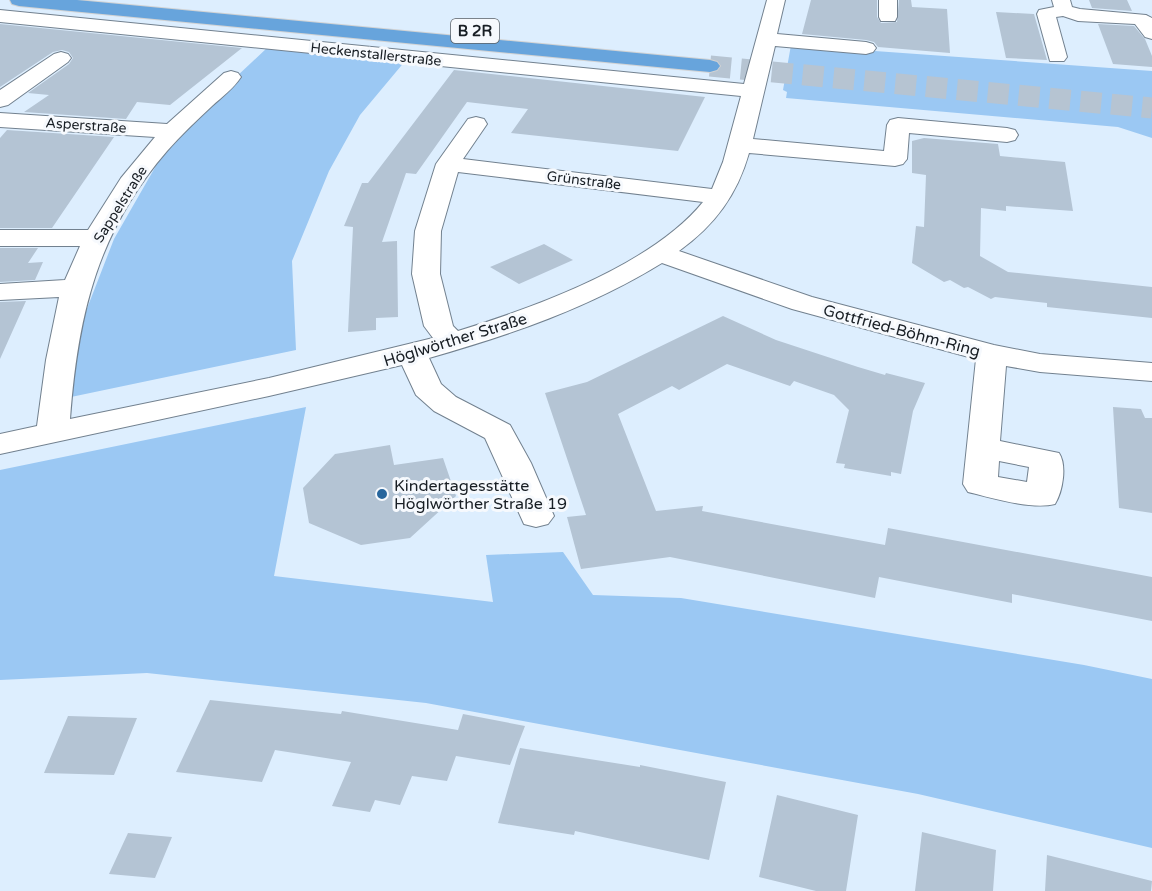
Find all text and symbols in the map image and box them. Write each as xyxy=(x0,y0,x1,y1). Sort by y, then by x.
road number: B 2R xyxy=(451,19,499,43)
street label: Heckenstallerstraße xyxy=(310,39,442,70)
street label: Asperstraße xyxy=(45,114,127,137)
street label: Sappelstraße xyxy=(90,163,151,246)
street label: Grünstraße xyxy=(546,168,622,193)
street label: Gottfried-Böhm-Ring xyxy=(821,300,983,362)
street label: Höglwörther Straße xyxy=(381,309,529,371)
place label: Kindertagesstätte Höglwörther Straße 19 xyxy=(394,476,567,514)
marker: Kindertagesstätte Höglwörther Straße 19 xyxy=(375,487,389,501)

